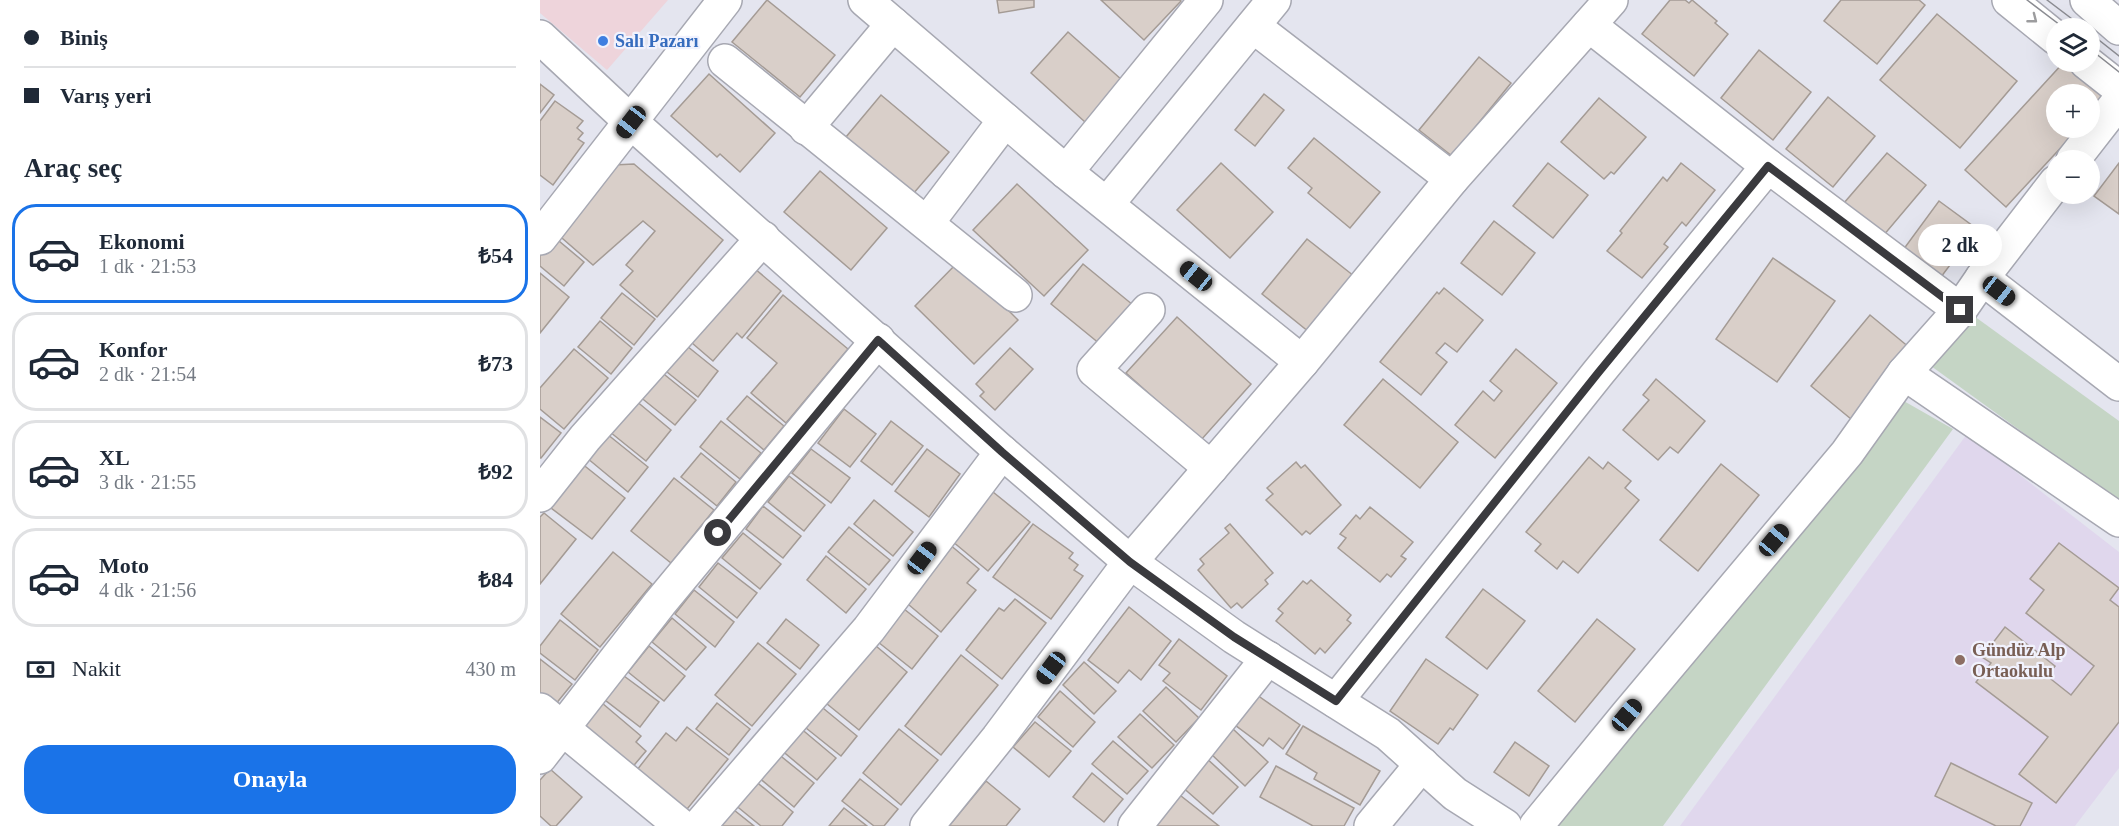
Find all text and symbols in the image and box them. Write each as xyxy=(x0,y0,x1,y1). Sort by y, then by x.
one-way arrow xyxy=(2026,11,2037,22)
map controls xyxy=(2046,18,2100,204)
button: layers xyxy=(2046,18,2100,72)
text: Biniş xyxy=(60,25,108,50)
place label: Salı Pazarı xyxy=(615,31,699,51)
marker: Salı Pazarı xyxy=(596,34,610,48)
text: Varış yeri xyxy=(60,83,151,108)
button: + xyxy=(2046,84,2100,138)
car xyxy=(613,102,649,142)
button: − xyxy=(2046,150,2100,204)
text: Araç seç xyxy=(24,153,122,183)
callout: 2 dk xyxy=(1918,223,2002,265)
icon: car xyxy=(27,227,81,281)
text: Ekonomi xyxy=(99,229,185,254)
text: 2 dk xyxy=(1941,234,1979,256)
text: ₺54 xyxy=(478,243,513,268)
text: 1 dk · 21:53 xyxy=(99,255,196,277)
car xyxy=(1176,258,1216,294)
car xyxy=(1979,273,2019,309)
route end xyxy=(1946,296,1973,323)
icon: car xyxy=(27,335,81,389)
text: Konfor xyxy=(99,337,167,362)
text: ₺73 xyxy=(478,351,513,376)
text: 2 dk · 21:54 xyxy=(99,363,196,385)
icon: car xyxy=(27,443,81,497)
text: XL xyxy=(99,445,130,470)
text: ₺92 xyxy=(478,459,513,484)
text: 3 dk · 21:55 xyxy=(99,471,196,493)
route start xyxy=(704,519,731,546)
car xyxy=(1756,520,1792,560)
car xyxy=(904,538,940,578)
icon: car xyxy=(27,551,81,605)
text: Moto xyxy=(99,553,149,578)
text: ₺84 xyxy=(478,567,513,592)
text: 4 dk · 21:56 xyxy=(99,579,196,601)
place label: Gündüz Alp Ortaokulu xyxy=(1972,640,2066,681)
car xyxy=(1033,648,1069,688)
icon: cash xyxy=(24,653,57,686)
marker: Gündüz Alp Ortaokulu xyxy=(1953,653,1967,667)
text: Nakit xyxy=(72,656,121,681)
text: 430 m xyxy=(465,658,516,680)
car xyxy=(1609,695,1645,735)
button: Onayla xyxy=(24,745,516,814)

